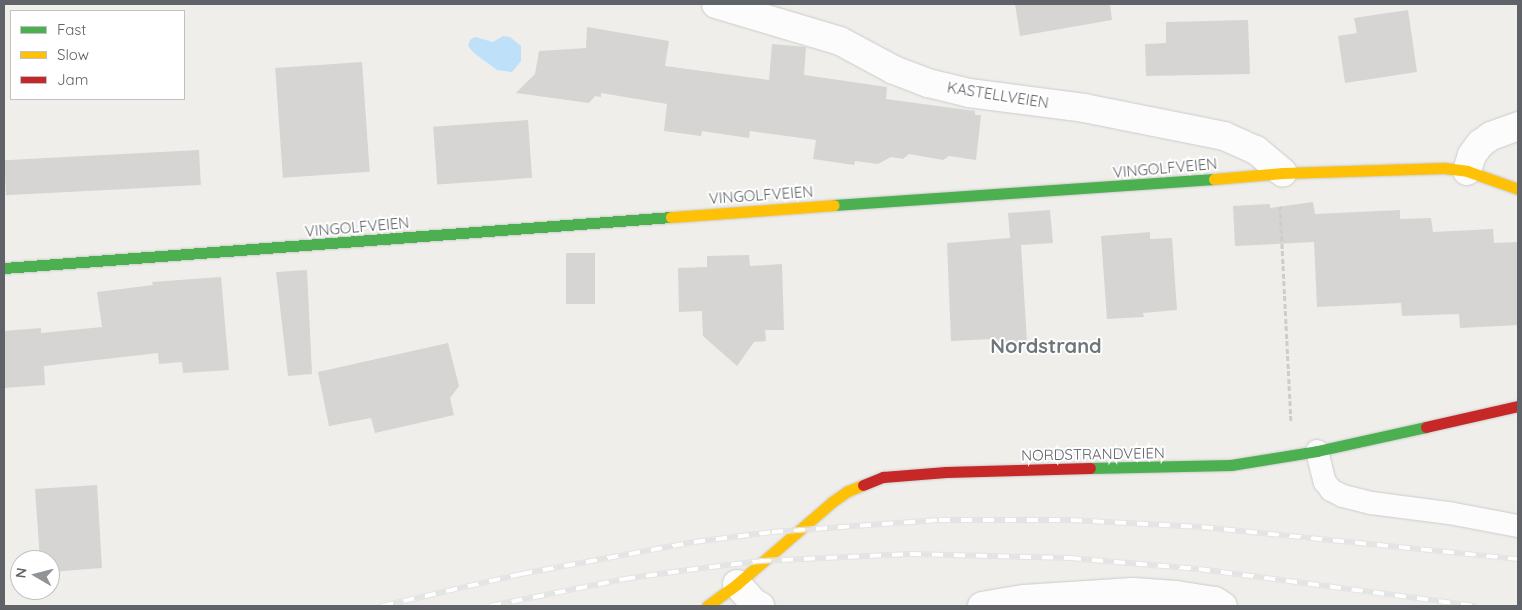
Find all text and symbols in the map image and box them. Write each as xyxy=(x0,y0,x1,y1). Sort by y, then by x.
legend xyxy=(10,10,185,100)
text: Fast xyxy=(57,20,86,39)
text: Slow xyxy=(57,45,89,64)
text: Jam xyxy=(57,70,88,89)
street label: KASTELLVEIEN xyxy=(946,78,1050,112)
street label: VINGOLFVEIEN xyxy=(1112,154,1218,182)
street label: VINGOLFVEIEN xyxy=(708,182,814,208)
street label: VINGOLFVEIEN xyxy=(304,213,410,241)
district label: Nordstrand xyxy=(990,333,1102,357)
street label: NORDSTRANDVEIEN xyxy=(1021,444,1165,464)
north arrow xyxy=(10,550,60,600)
text: N xyxy=(12,567,31,579)

